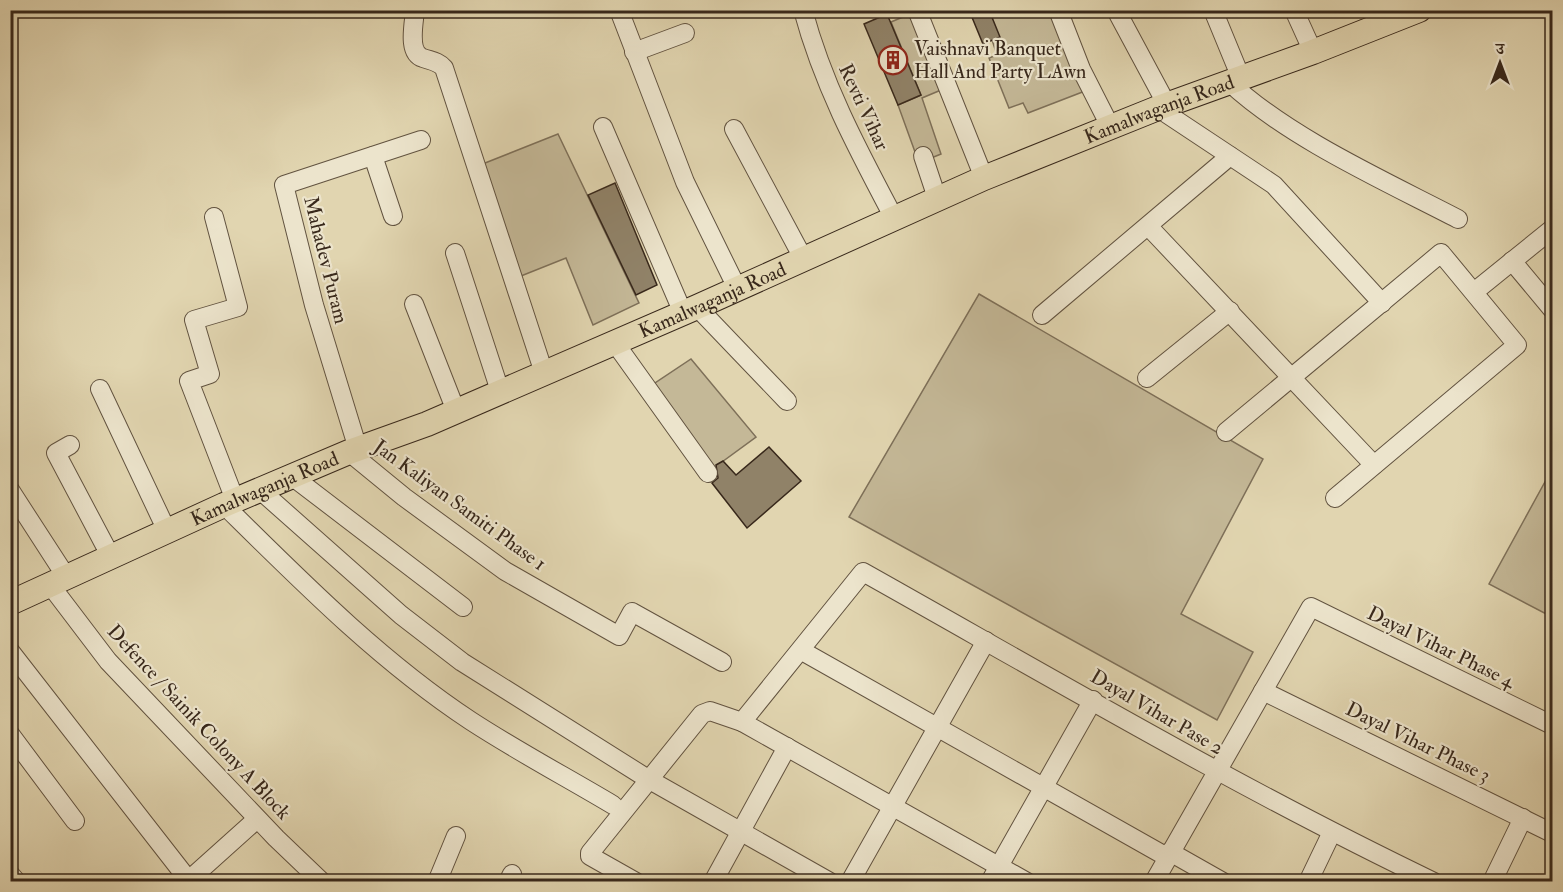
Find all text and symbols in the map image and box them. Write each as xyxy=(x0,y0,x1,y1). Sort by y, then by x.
north arrow xyxy=(1470,33,1530,93)
place label: Vaishnavi Banquet Hall And Party LAwn xyxy=(914,36,1086,84)
text: उ xyxy=(1495,39,1506,59)
building icon: Vaishnavi Banquet Hall And Party LAwn xyxy=(877,44,909,76)
street label: Revti Vihar xyxy=(833,60,895,155)
street label: Kamalwaganja Road xyxy=(1080,69,1238,149)
street label: Mahadev Puram xyxy=(298,194,354,327)
street label: Kamalwaganja Road xyxy=(635,256,790,343)
street label: Jan Kaliyan Samiti Phase 1 xyxy=(368,433,551,576)
street label: Kamalwaganja Road xyxy=(186,445,342,531)
street label: Dayal Vihar Phase 4 xyxy=(1363,600,1520,694)
street label: Defence / Sainik Colony A Block xyxy=(102,619,296,825)
street label: Dayal Vihar Pase 2 xyxy=(1086,664,1228,760)
street label: Dayal Vihar Phase 3 xyxy=(1342,696,1494,788)

